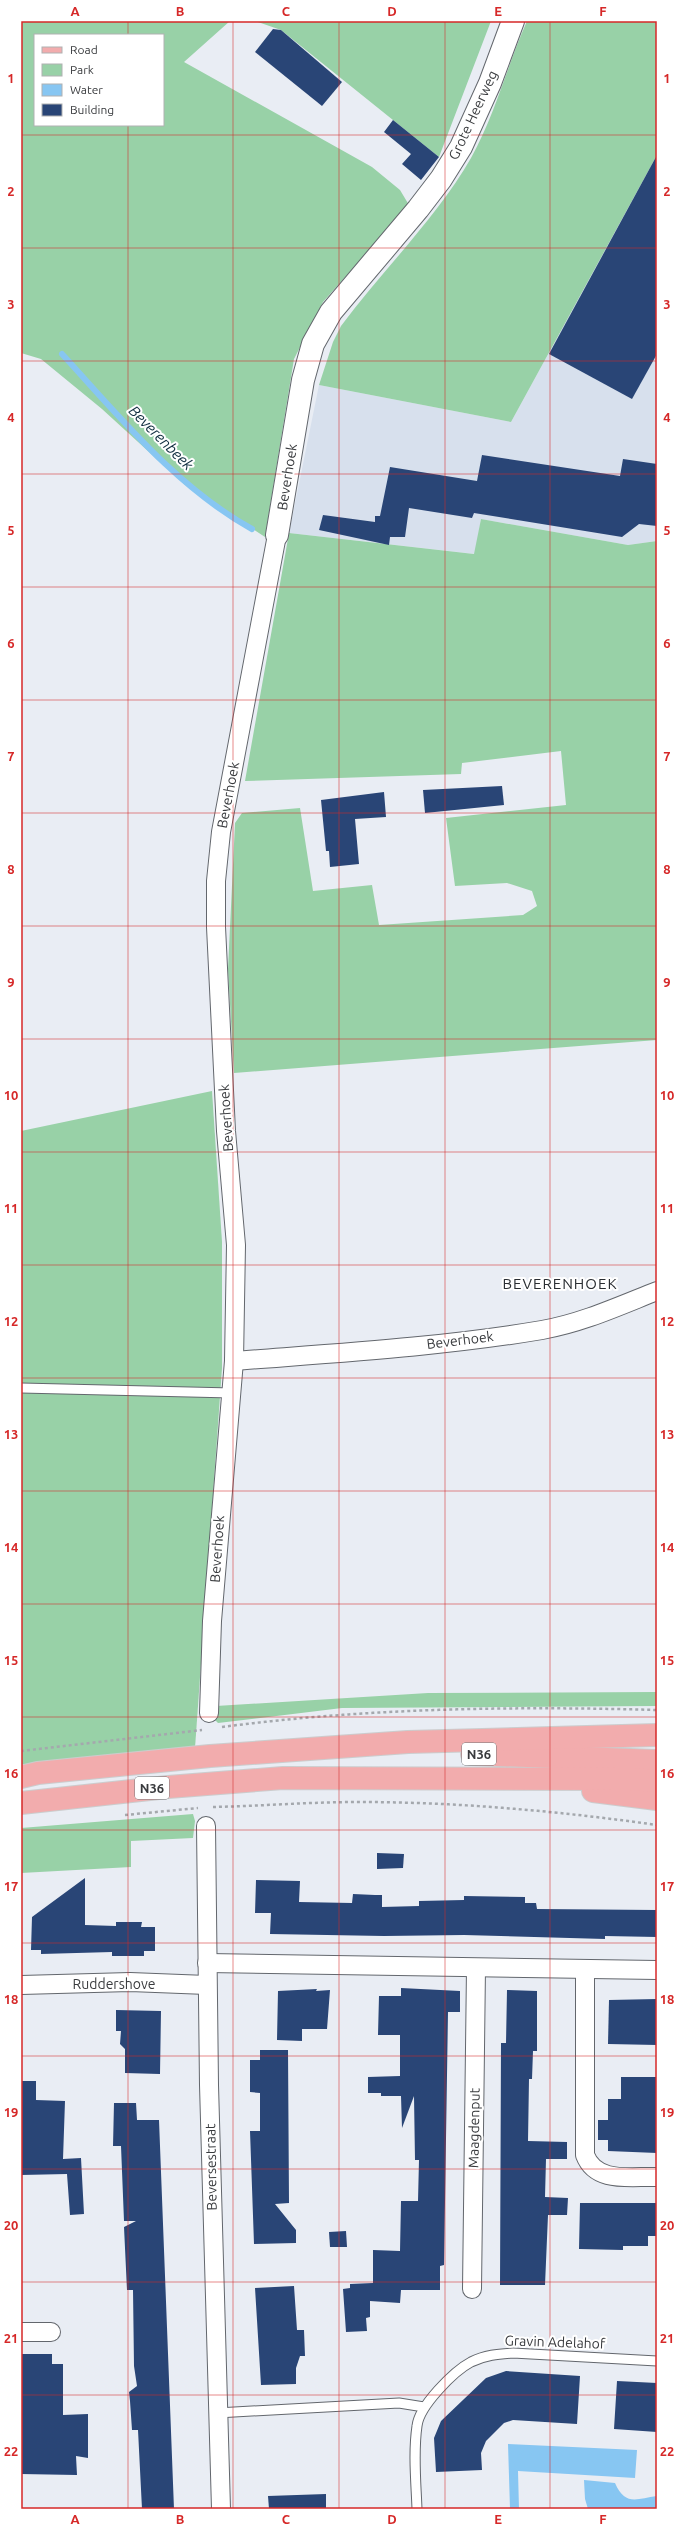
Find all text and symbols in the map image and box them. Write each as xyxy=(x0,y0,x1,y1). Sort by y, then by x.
text: A xyxy=(70,4,80,18)
text: B xyxy=(176,4,185,18)
text: C xyxy=(282,4,291,18)
text: D xyxy=(387,4,397,18)
text: E xyxy=(494,4,502,18)
text: F xyxy=(599,4,607,18)
legend xyxy=(34,34,164,126)
text: Road xyxy=(70,43,98,56)
text: Park xyxy=(70,63,94,76)
street label: Grote Heerweg xyxy=(445,68,501,162)
text: 1 xyxy=(7,71,15,85)
text: 1 xyxy=(663,71,671,85)
text: Water xyxy=(70,83,103,96)
text: Building xyxy=(70,103,114,116)
text: 2 xyxy=(7,184,15,198)
text: 2 xyxy=(663,184,671,198)
text: 3 xyxy=(7,297,15,311)
text: 3 xyxy=(663,297,671,311)
water label: Beverenbeek xyxy=(126,402,197,474)
text: 4 xyxy=(7,410,15,424)
text: 4 xyxy=(663,410,671,424)
street label: Beverhoek xyxy=(274,442,300,512)
text: 5 xyxy=(7,523,15,537)
text: 5 xyxy=(663,523,671,537)
text: 6 xyxy=(7,636,15,650)
text: 6 xyxy=(663,636,671,650)
text: 7 xyxy=(7,749,15,763)
text: 7 xyxy=(663,749,671,763)
street label: Beverhoek xyxy=(214,760,242,830)
text: 8 xyxy=(7,862,15,876)
text: 8 xyxy=(663,862,671,876)
text: 9 xyxy=(7,975,15,989)
text: 9 xyxy=(663,975,671,989)
street label: Beverhoek xyxy=(216,1084,236,1152)
text: 10 xyxy=(4,1088,18,1102)
text: 10 xyxy=(660,1088,674,1102)
text: 11 xyxy=(4,1201,18,1215)
text: 11 xyxy=(660,1201,674,1215)
district label: BEVERENHOEK xyxy=(502,1275,618,1292)
text: 12 xyxy=(4,1314,18,1328)
text: 12 xyxy=(660,1314,674,1328)
street label: Beverhoek xyxy=(426,1328,494,1352)
text: 13 xyxy=(4,1427,18,1441)
text: 13 xyxy=(660,1427,674,1441)
street label: Beverhoek xyxy=(207,1515,227,1583)
text: 14 xyxy=(4,1540,18,1554)
text: 14 xyxy=(660,1540,674,1554)
text: 15 xyxy=(4,1653,18,1667)
text: 15 xyxy=(660,1653,674,1667)
road number: N36 xyxy=(462,1743,496,1765)
text: 16 xyxy=(4,1766,18,1780)
text: 16 xyxy=(660,1766,674,1780)
road number: N36 xyxy=(135,1777,169,1799)
text: 17 xyxy=(4,1879,18,1893)
text: 17 xyxy=(660,1879,674,1893)
street label: Ruddershove xyxy=(73,1976,155,1992)
text: 18 xyxy=(4,1992,18,2006)
text: 18 xyxy=(660,1992,674,2006)
street label: Maagdenput xyxy=(465,2087,483,2168)
text: 19 xyxy=(4,2105,18,2119)
text: 19 xyxy=(660,2105,674,2119)
street label: Beversestraat xyxy=(202,2123,220,2211)
text: 20 xyxy=(4,2218,18,2232)
text: 20 xyxy=(660,2218,674,2232)
text: 21 xyxy=(4,2331,18,2345)
text: 21 xyxy=(660,2331,674,2345)
street label: Gravin Adelahof xyxy=(504,2332,606,2352)
text: 22 xyxy=(4,2444,18,2458)
text: 22 xyxy=(660,2444,674,2458)
text: A xyxy=(70,2512,80,2526)
text: B xyxy=(176,2512,185,2526)
text: C xyxy=(282,2512,291,2526)
text: D xyxy=(387,2512,397,2526)
text: E xyxy=(494,2512,502,2526)
text: F xyxy=(599,2512,607,2526)

